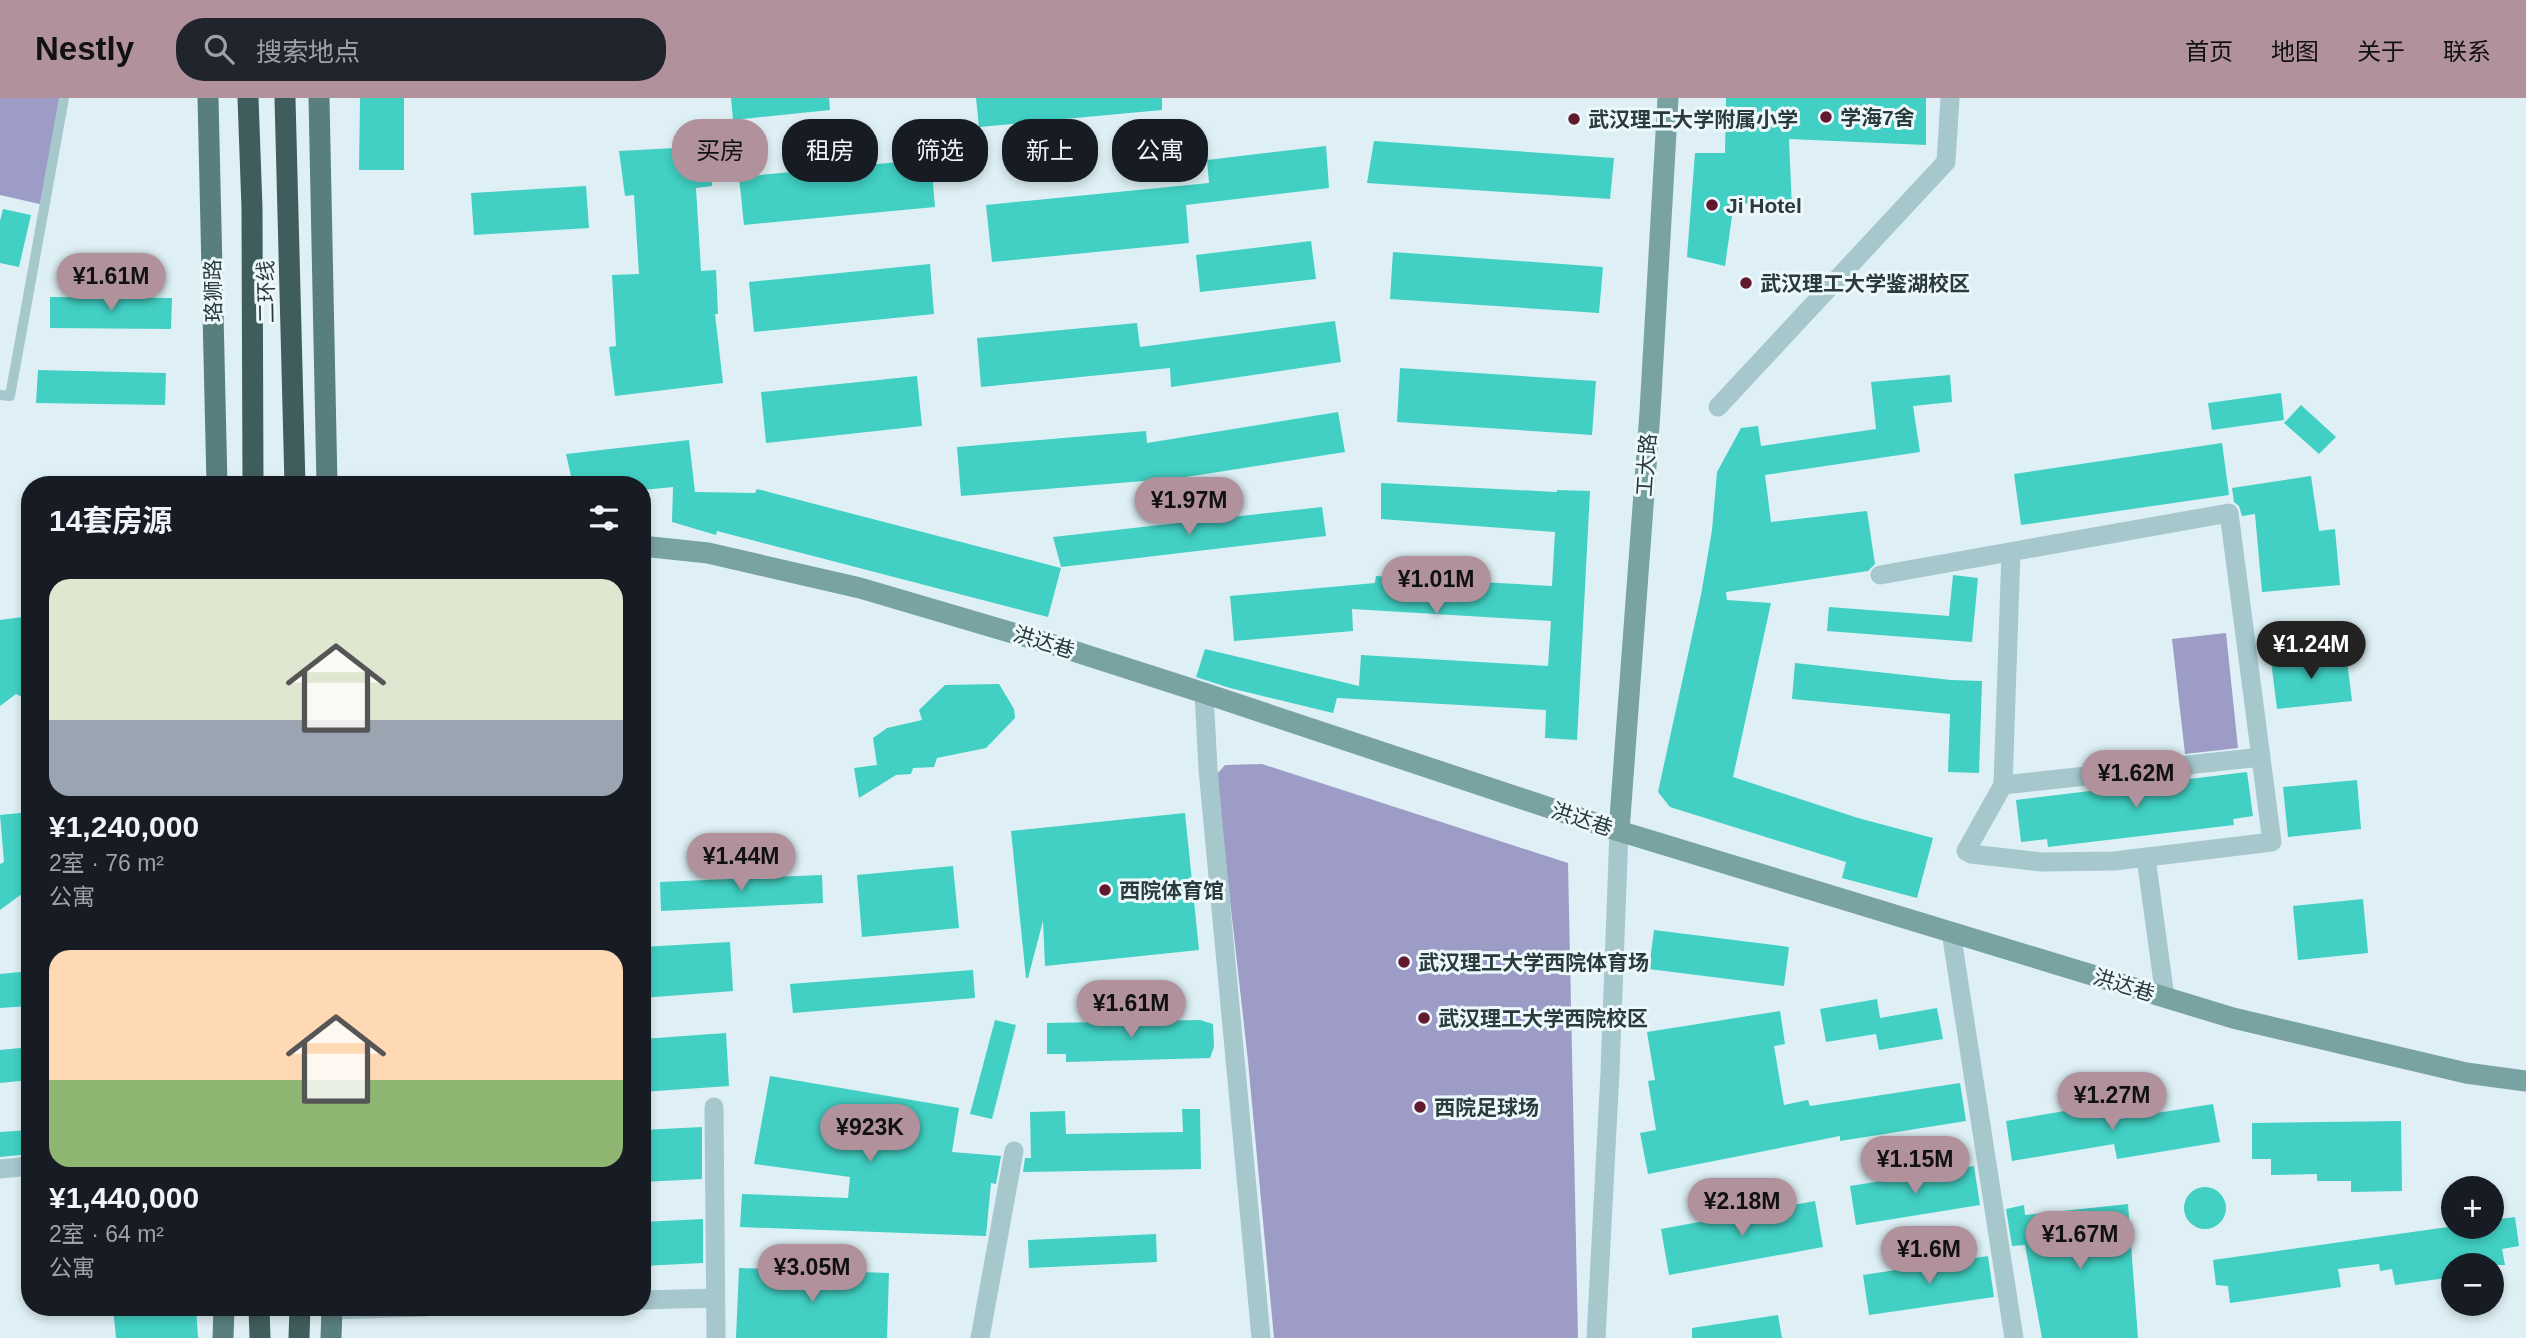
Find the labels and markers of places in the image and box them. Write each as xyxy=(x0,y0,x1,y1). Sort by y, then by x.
place label: 学海7舍 xyxy=(1840,106,1915,129)
place label: 武汉理工大学附属小学 xyxy=(1588,108,1798,131)
marker: 学海7舍 xyxy=(1818,109,1834,125)
marker: 武汉理工大学附属小学 xyxy=(1566,111,1582,127)
place label: Ji Hotel xyxy=(1726,194,1802,217)
marker: Ji Hotel xyxy=(1704,197,1720,213)
pin: ¥1.61M xyxy=(54,254,168,313)
place label: 武汉理工大学鉴湖校区 xyxy=(1760,272,1970,295)
marker: 武汉理工大学鉴湖校区 xyxy=(1738,275,1754,291)
pin: ¥1.97M xyxy=(1132,478,1246,537)
pin: ¥1.01M xyxy=(1379,556,1493,616)
pin: ¥1.24M xyxy=(2254,622,2368,681)
pin: ¥1.62M xyxy=(2079,750,2193,810)
pin: ¥1.44M xyxy=(684,834,798,893)
place label: 西院体育馆 xyxy=(1119,879,1224,902)
marker: 西院体育馆 xyxy=(1097,882,1113,898)
place label: 武汉理工大学西院体育场 xyxy=(1418,951,1649,974)
marker: 武汉理工大学西院体育场 xyxy=(1396,954,1412,970)
pin: ¥1.61M xyxy=(1074,981,1188,1040)
place label: 武汉理工大学西院校区 xyxy=(1438,1007,1648,1030)
marker: 武汉理工大学西院校区 xyxy=(1416,1010,1432,1026)
pin: ¥1.27M xyxy=(2055,1072,2169,1132)
place label: 西院足球场 xyxy=(1434,1096,1539,1119)
marker: 西院足球场 xyxy=(1412,1099,1428,1115)
pin: ¥923K xyxy=(821,1104,919,1164)
pin: ¥1.15M xyxy=(1858,1136,1972,1196)
pin: ¥2.18M xyxy=(1685,1178,1799,1238)
pin: ¥1.67M xyxy=(2023,1212,2137,1271)
pin: ¥1.6M xyxy=(1880,1226,1978,1286)
pin: ¥3.05M xyxy=(755,1244,869,1304)

